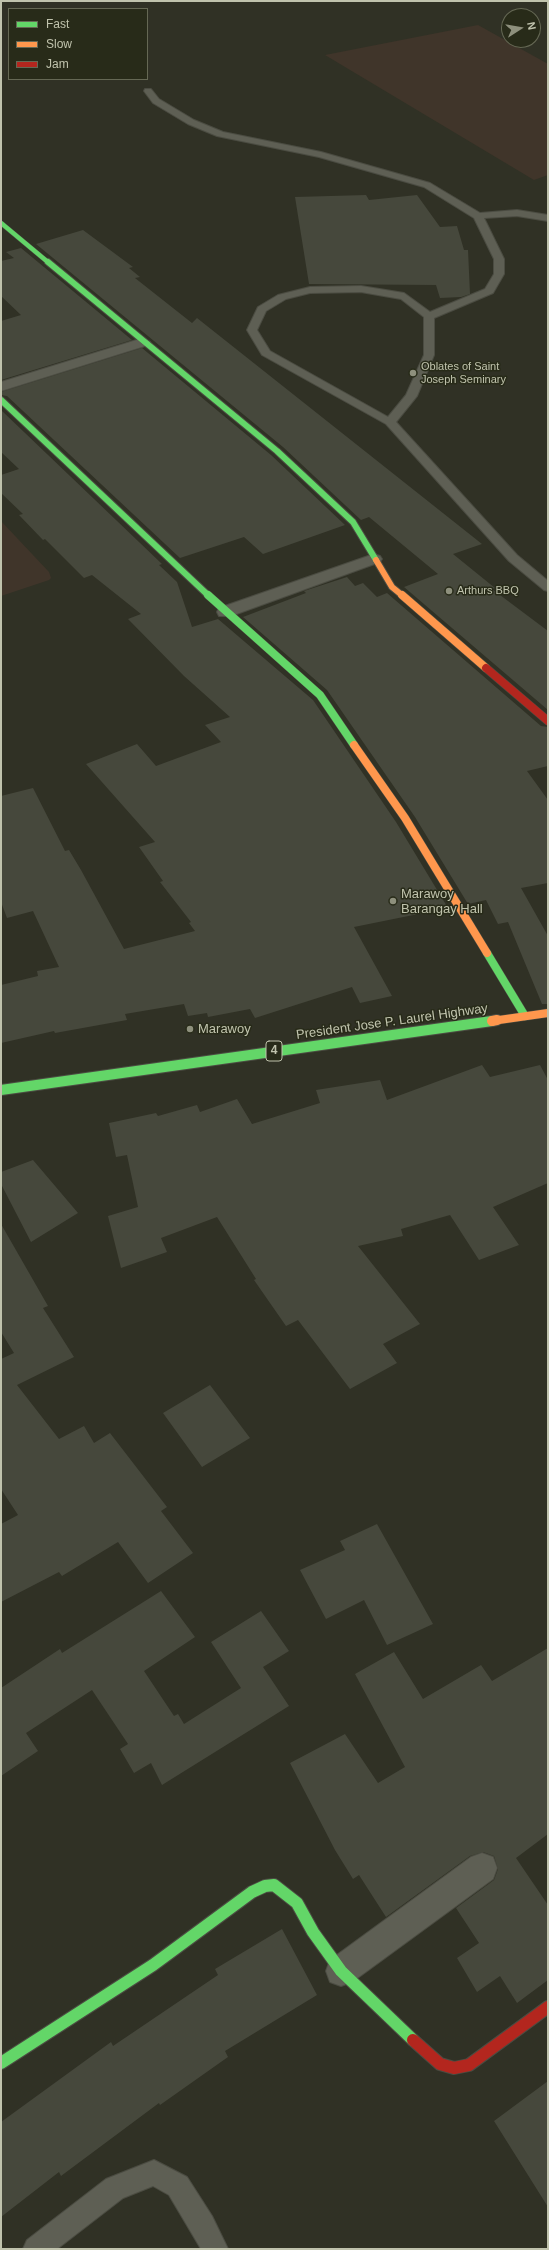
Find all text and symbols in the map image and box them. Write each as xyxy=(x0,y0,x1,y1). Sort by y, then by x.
legend xyxy=(8,8,148,80)
north arrow xyxy=(501,8,541,48)
text: Fast xyxy=(46,17,69,31)
text: N xyxy=(525,21,538,31)
text: Slow xyxy=(46,37,72,51)
text: Jam xyxy=(46,57,69,71)
place label: Oblates of Saint Joseph Seminary xyxy=(421,360,506,386)
marker: Oblates of Saint Joseph Seminary xyxy=(408,368,418,378)
place label: Arthurs BBQ xyxy=(457,584,519,598)
marker: Arthurs BBQ xyxy=(444,586,454,596)
place label: Marawoy Barangay Hall xyxy=(401,886,483,917)
marker: Marawoy Barangay Hall xyxy=(388,896,398,906)
street label: President Jose P. Laurel Highway xyxy=(295,1001,489,1043)
place label: Marawoy xyxy=(198,1021,251,1037)
marker: Marawoy xyxy=(185,1024,195,1034)
road number: 4 xyxy=(266,1041,282,1061)

